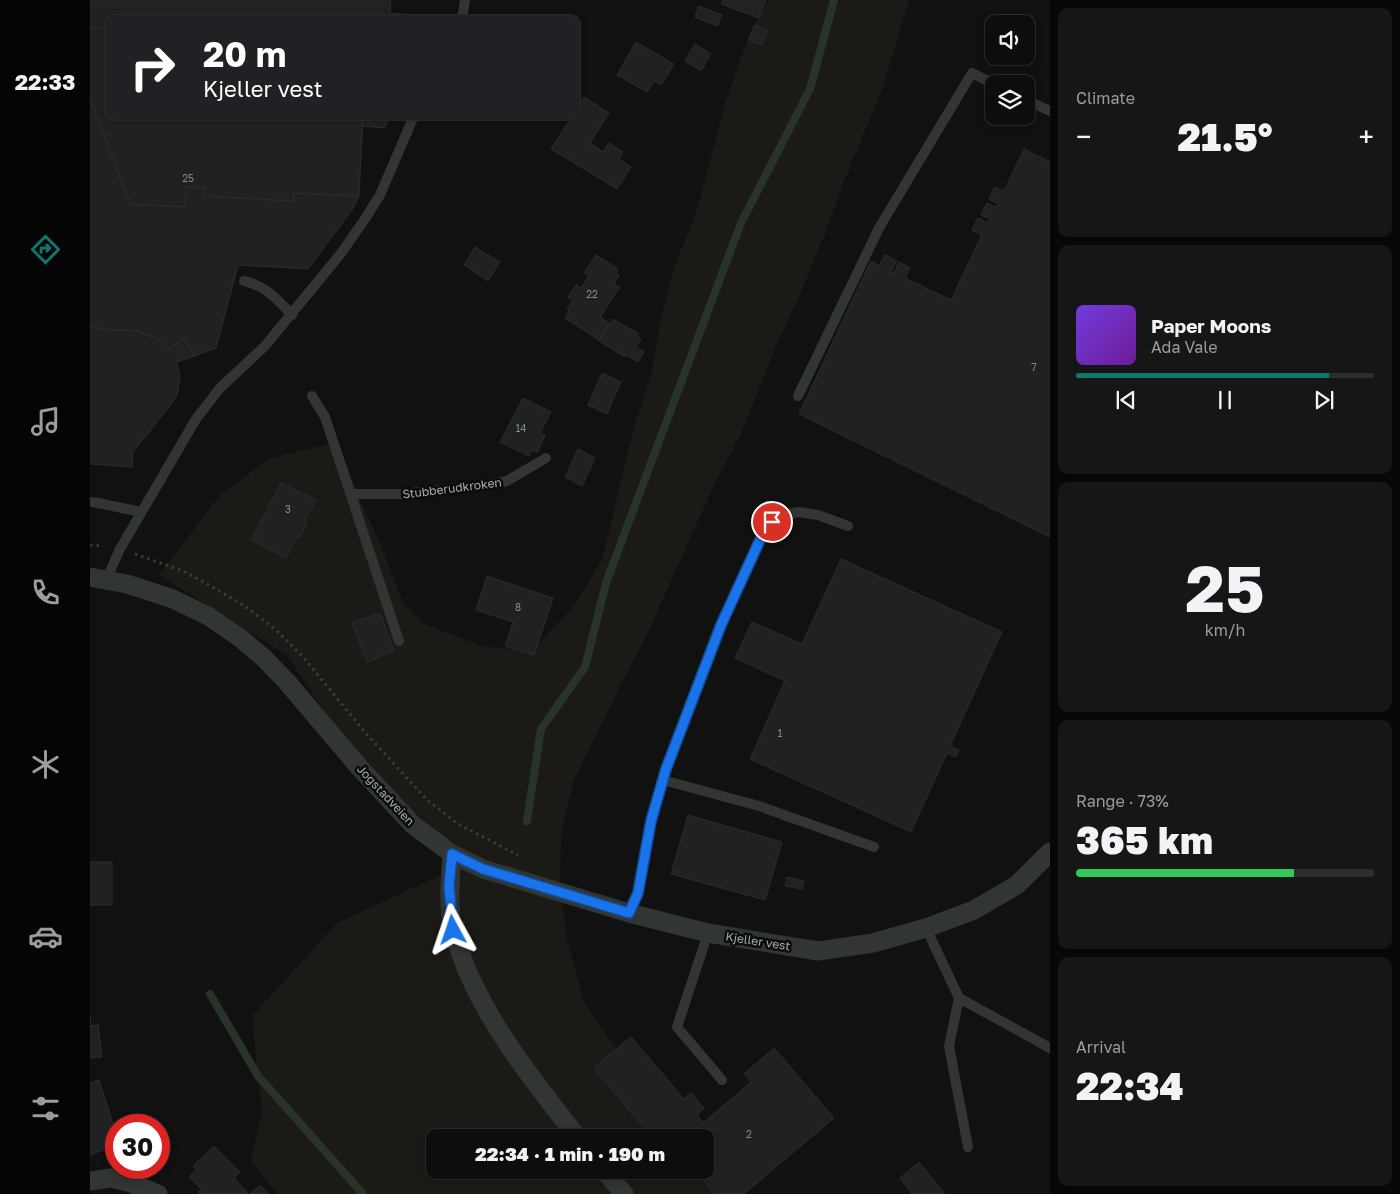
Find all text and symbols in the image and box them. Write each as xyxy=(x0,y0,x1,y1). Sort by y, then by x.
map controls xyxy=(985,15,1035,125)
button: sound xyxy=(985,15,1035,65)
text: 20 m xyxy=(203,33,286,75)
icon: right xyxy=(120,35,185,100)
text: 22:33 xyxy=(15,68,75,95)
text: Kjeller vest xyxy=(203,75,323,102)
button: layers xyxy=(985,75,1035,125)
text: Climate xyxy=(1076,88,1135,108)
text: 21.5° xyxy=(1178,114,1272,159)
text: − xyxy=(1076,120,1091,153)
text: + xyxy=(1359,120,1374,153)
house number: 25 xyxy=(182,172,194,184)
icon: directions xyxy=(28,232,63,267)
house number: 22 xyxy=(586,288,598,300)
text: Paper Moons xyxy=(1151,314,1271,337)
text: Ada Vale xyxy=(1151,337,1217,357)
house number: 7 xyxy=(1031,361,1037,373)
icon: previous xyxy=(1112,386,1140,414)
icon: pause xyxy=(1211,386,1239,414)
icon: next xyxy=(1310,386,1338,414)
icon: music xyxy=(28,404,63,439)
house number: 14 xyxy=(516,422,526,434)
street label: Stubberudkroken xyxy=(401,474,503,502)
pin xyxy=(751,501,793,543)
house number: 3 xyxy=(285,503,291,515)
icon: arrive xyxy=(758,508,786,536)
text: 25 xyxy=(1185,548,1265,626)
icon: phone xyxy=(28,575,63,610)
house number: 8 xyxy=(515,601,521,613)
text: km/h xyxy=(1205,620,1245,640)
house number: 1 xyxy=(778,727,783,739)
icon: climate xyxy=(28,747,63,782)
street label: Jogstadveien xyxy=(354,762,418,828)
text: Range · 73% xyxy=(1076,791,1169,811)
text: 365 km xyxy=(1076,817,1213,862)
position arrow xyxy=(426,903,478,955)
icon: car xyxy=(28,919,63,954)
street label: Kjeller vest xyxy=(725,928,792,954)
text: Arrival xyxy=(1076,1037,1126,1057)
text: 22:34 xyxy=(1076,1063,1184,1108)
icon: filters xyxy=(28,1091,63,1126)
speed limit sign: 30 xyxy=(105,1114,170,1179)
house number: 2 xyxy=(746,1128,752,1140)
text: 22:34 · 1 min · 190 m xyxy=(475,1142,665,1165)

